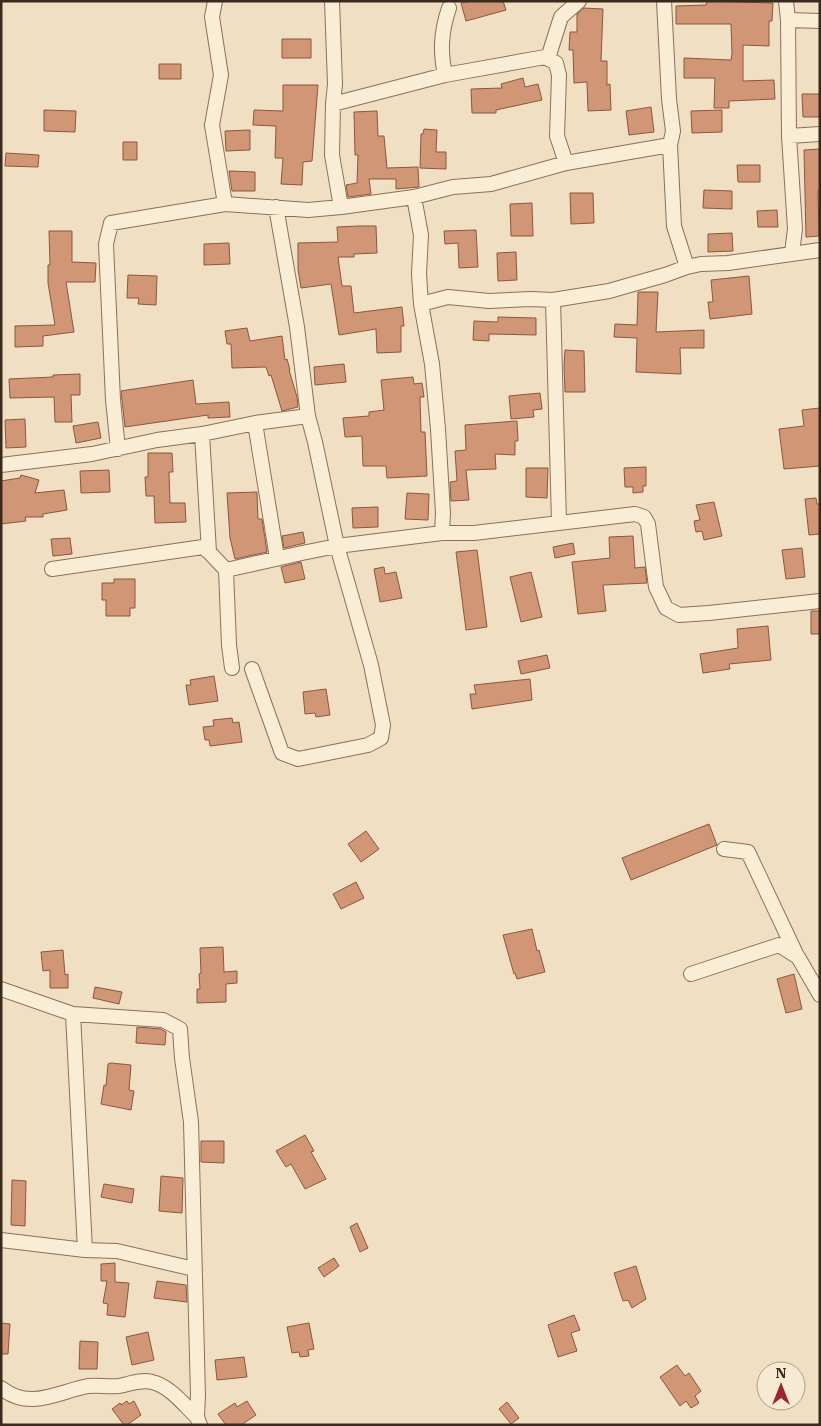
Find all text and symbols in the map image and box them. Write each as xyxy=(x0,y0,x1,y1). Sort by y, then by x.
north arrow xyxy=(756,1361,806,1411)
text: N xyxy=(775,1364,787,1382)

